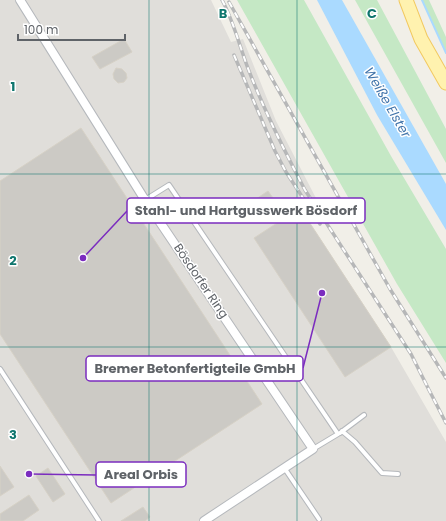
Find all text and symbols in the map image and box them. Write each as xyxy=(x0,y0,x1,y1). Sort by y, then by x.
text: B xyxy=(219,4,228,23)
text: C xyxy=(367,4,377,23)
scale bar xyxy=(18,16,125,42)
text: 100 m xyxy=(24,21,58,38)
water label: Weiße Elster xyxy=(360,63,416,142)
text: 1 xyxy=(11,77,15,96)
callout: Stahl- und Hartgusswerk Bösdorf xyxy=(127,198,365,223)
text: Stahl- und Hartgusswerk Bösdorf xyxy=(135,201,358,220)
street label: Bösdorfer Ring xyxy=(170,240,233,321)
text: 2 xyxy=(9,251,17,270)
callout: Bremer Betonfertigteile GmbH xyxy=(86,356,303,381)
text: Bremer Betonfertigteile GmbH xyxy=(94,359,296,378)
text: 3 xyxy=(9,425,17,444)
callout: Areal Orbis xyxy=(96,462,186,487)
text: Areal Orbis xyxy=(104,465,178,484)

